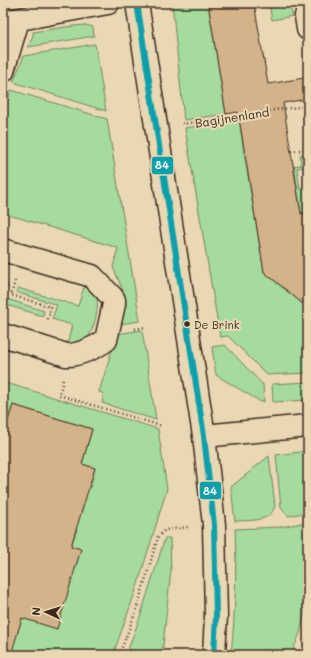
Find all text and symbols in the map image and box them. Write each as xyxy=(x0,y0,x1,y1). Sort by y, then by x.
street label: Bagijnenland xyxy=(194,103,271,131)
line badge: 84 xyxy=(151,156,174,175)
text: 84 xyxy=(155,157,169,172)
place label: De Brink xyxy=(194,317,240,332)
marker: De Brink xyxy=(182,319,192,329)
line badge: 84 xyxy=(199,481,222,500)
text: 84 xyxy=(203,483,217,498)
north arrow xyxy=(26,592,66,632)
text: N xyxy=(28,607,43,616)

